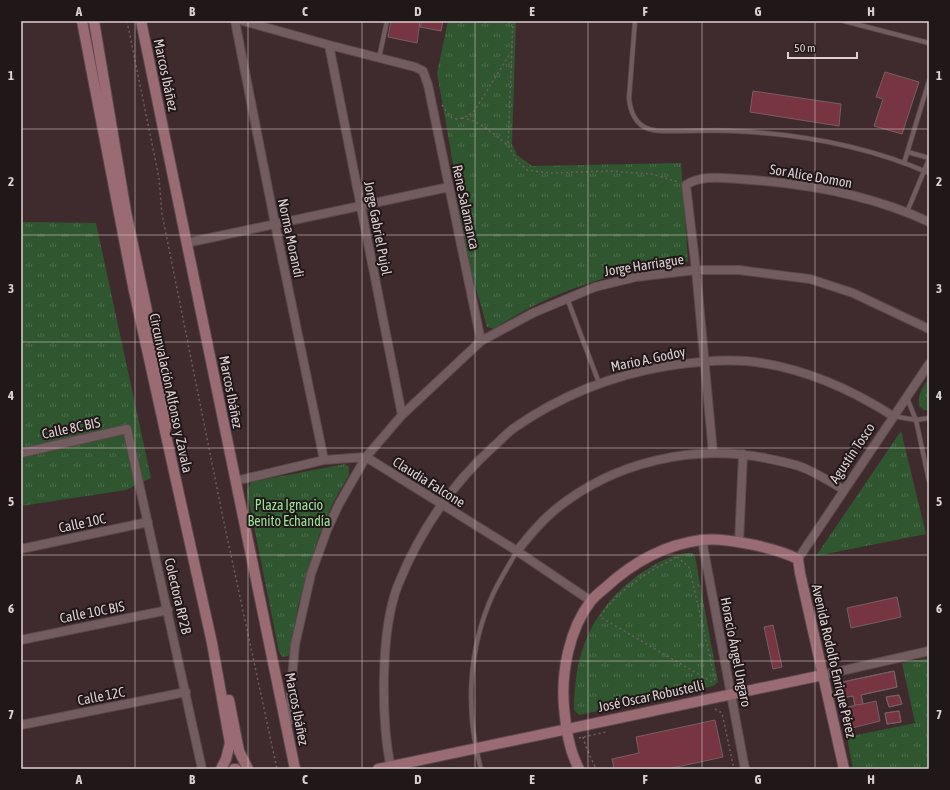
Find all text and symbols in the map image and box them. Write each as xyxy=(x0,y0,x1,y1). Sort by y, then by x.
text: A xyxy=(75,4,83,19)
text: B xyxy=(189,4,196,19)
text: C xyxy=(302,4,308,19)
text: D xyxy=(414,4,422,19)
text: E xyxy=(529,4,535,19)
text: F xyxy=(642,4,648,19)
text: G xyxy=(755,4,762,19)
text: H xyxy=(867,4,875,19)
scale bar xyxy=(788,34,857,60)
street label: Marcos Ibáñez xyxy=(151,37,181,113)
text: 50 m xyxy=(794,41,816,55)
text: 1 xyxy=(8,68,14,83)
text: 1 xyxy=(936,68,942,83)
street label: Sor Alice Domon xyxy=(768,161,854,191)
street label: Rene Salamanca xyxy=(449,163,483,251)
text: 2 xyxy=(8,174,14,189)
text: 2 xyxy=(936,174,942,189)
street label: Jorge Gabriel Pujol xyxy=(361,179,395,277)
street label: Norma Morandi xyxy=(275,197,307,279)
street label: Jorge Harriague xyxy=(603,251,685,279)
text: 3 xyxy=(8,281,14,296)
text: 3 xyxy=(936,281,942,296)
street label: Circunvalación Alfonso y Zavala xyxy=(146,312,196,474)
street label: Mario A. Godoy xyxy=(609,343,687,375)
street label: Marcos Ibáñez xyxy=(216,354,246,430)
text: 4 xyxy=(7,388,14,403)
text: 4 xyxy=(935,388,942,403)
street label: Calle 8C BIS xyxy=(40,414,102,442)
street label: Agustín Tosco xyxy=(826,420,878,486)
street label: Claudia Falcone xyxy=(390,454,468,510)
text: 5 xyxy=(8,494,14,509)
text: 5 xyxy=(936,494,942,509)
park label: Plaza Ignacio Benito Echandía xyxy=(248,497,331,529)
street label: Calle 10C xyxy=(57,510,108,536)
street label: Colectora RP2B xyxy=(161,556,195,636)
street label: Avenida Rodolfo Enrique Pérez xyxy=(809,583,859,739)
street label: Horacio Ángel Ungaro xyxy=(718,596,754,708)
street label: Calle 10C BIS xyxy=(58,598,126,626)
text: 6 xyxy=(8,601,14,616)
text: 6 xyxy=(936,601,942,616)
street label: Marcos Ibáñez xyxy=(282,671,312,747)
street label: José Oscar Robustelli xyxy=(597,677,705,715)
street label: Calle 12C xyxy=(76,683,127,708)
text: 7 xyxy=(8,707,14,722)
text: 7 xyxy=(936,707,942,722)
text: A xyxy=(75,772,83,787)
text: B xyxy=(189,772,196,787)
text: C xyxy=(302,772,308,787)
text: D xyxy=(414,772,422,787)
text: E xyxy=(529,772,535,787)
text: F xyxy=(642,772,648,787)
text: G xyxy=(755,772,762,787)
text: H xyxy=(867,772,875,787)

